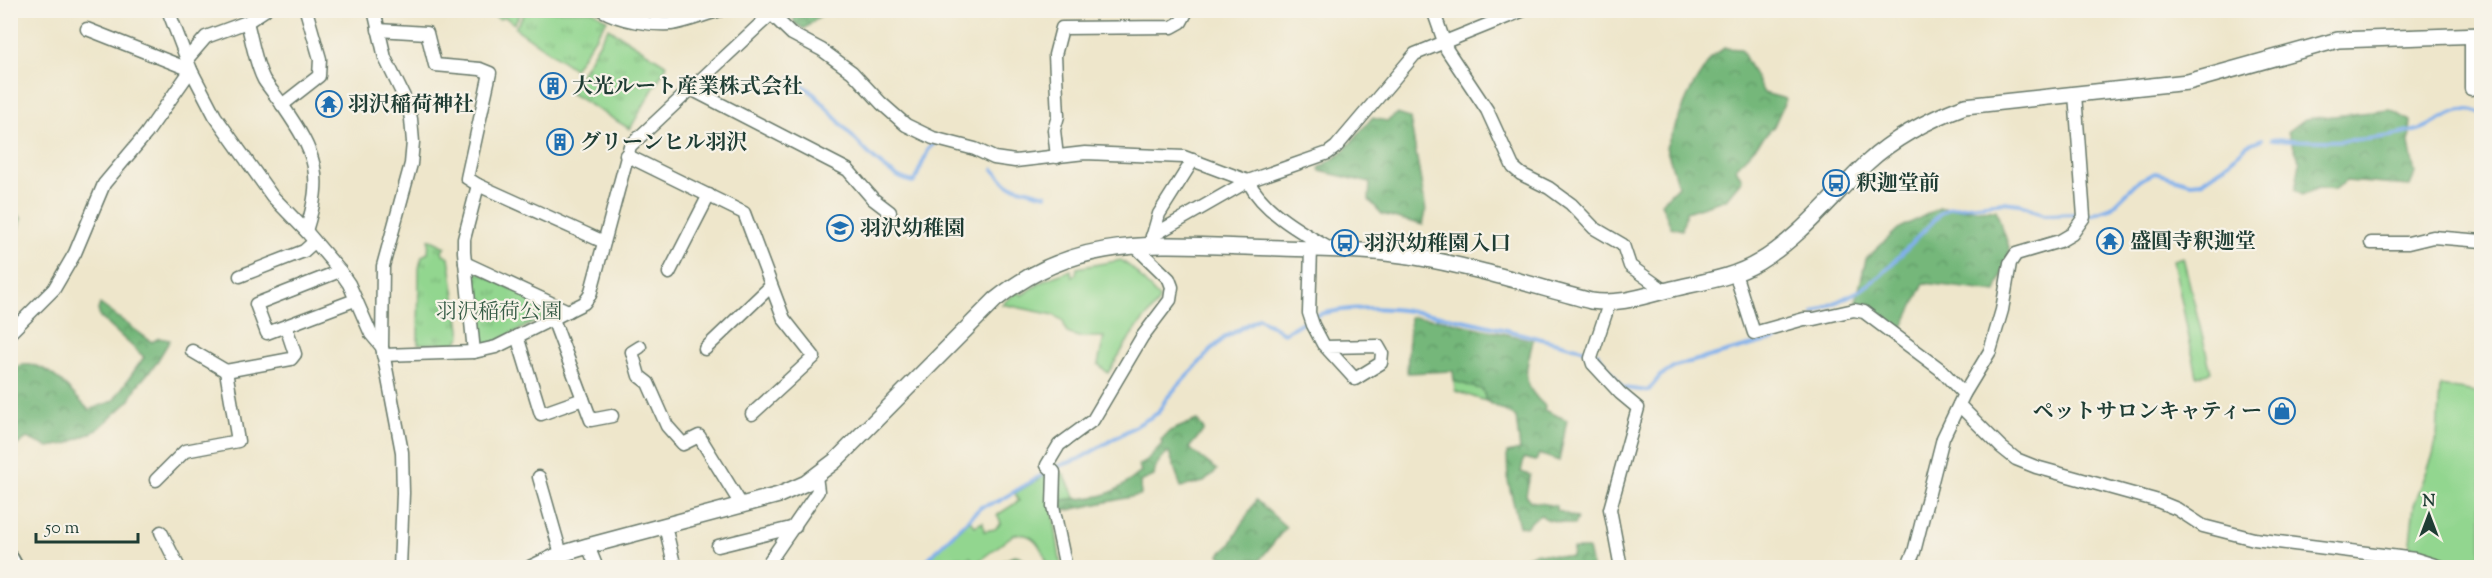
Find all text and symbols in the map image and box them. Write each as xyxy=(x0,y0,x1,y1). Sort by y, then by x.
building icon: 大光ルート産業株式会社 xyxy=(538,71,568,101)
place label: 大光ルート産業株式会社 xyxy=(572,73,803,103)
temple icon: 羽沢稲荷神社 xyxy=(314,89,344,119)
place label: 羽沢稲荷神社 xyxy=(348,91,474,121)
building icon: グリーンヒル羽沢 xyxy=(545,127,575,157)
place label: グリーンヒル羽沢 xyxy=(580,129,748,159)
bus stop icon: 釈迦堂前 xyxy=(1821,168,1851,198)
place label: 釈迦堂前 xyxy=(1856,170,1940,200)
school or university icon: 羽沢幼稚園 xyxy=(825,213,855,243)
place label: 羽沢幼稚園 xyxy=(860,215,965,245)
temple icon: 盛圓寺釈迦堂 xyxy=(2095,226,2125,256)
bus stop icon: 羽沢幼稚園入口 xyxy=(1330,228,1360,258)
place label: 盛圓寺釈迦堂 xyxy=(2130,228,2256,258)
place label: 羽沢幼稚園入口 xyxy=(1364,230,1511,260)
park label: 羽沢稲荷公園 xyxy=(436,298,562,328)
shop icon: ペットサロンキャティー xyxy=(2267,396,2297,426)
place label: ペットサロンキャティー xyxy=(2033,398,2262,428)
north arrow xyxy=(2399,485,2459,545)
text: N xyxy=(2423,491,2436,514)
scale bar xyxy=(36,506,138,544)
text: 50 m xyxy=(44,516,80,542)

